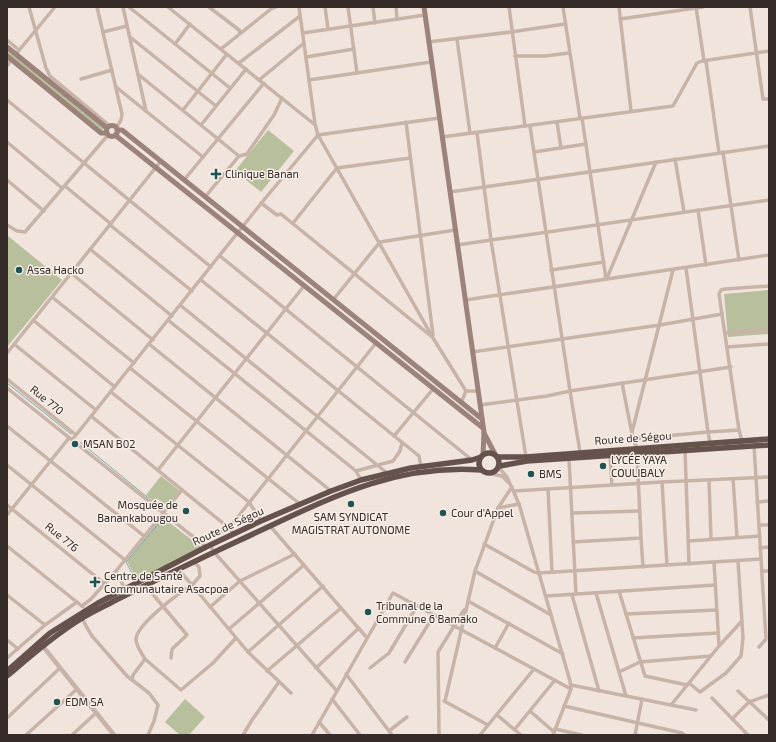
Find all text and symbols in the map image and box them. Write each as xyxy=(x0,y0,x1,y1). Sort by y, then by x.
place label: Clinique Banan xyxy=(225,167,299,180)
marker: Clinique Banan xyxy=(210,168,222,180)
place label: Assa Hacko xyxy=(27,263,84,276)
marker: Assa Hacko xyxy=(14,265,24,275)
street label: Rue 770 xyxy=(28,382,67,417)
street label: Route de Ségou xyxy=(594,428,672,447)
place label: MSAN B02 xyxy=(83,437,136,450)
marker: MSAN B02 xyxy=(70,439,80,449)
place label: LYCÉE YAYA COULIBALY xyxy=(611,453,667,479)
marker: LYCÉE YAYA COULIBALY xyxy=(598,461,608,471)
place label: BMS xyxy=(539,467,562,480)
marker: BMS xyxy=(526,469,536,479)
place label: Mosquée de Banankabougou xyxy=(97,498,178,524)
marker: SAM SYNDICAT MAGISTRAT AUTONOME xyxy=(346,499,356,509)
street label: Route de Ségou xyxy=(190,503,266,548)
marker: Mosquée de Banankabougou xyxy=(181,506,191,516)
place label: Cour d'Appel xyxy=(451,506,514,519)
marker: Cour d'Appel xyxy=(438,508,448,518)
place label: SAM SYNDICAT MAGISTRAT AUTONOME xyxy=(292,510,410,536)
street label: Rue 776 xyxy=(43,519,82,554)
place label: Centre de Santé Communautaire Asacpoa xyxy=(104,569,229,595)
marker: Centre de Santé Communautaire Asacpoa xyxy=(89,576,101,588)
place label: Tribunal de la Commune 6 Bamako xyxy=(376,599,478,625)
marker: Tribunal de la Commune 6 Bamako xyxy=(363,607,373,617)
place label: EDM SA xyxy=(65,695,104,708)
marker: EDM SA xyxy=(52,697,62,707)

